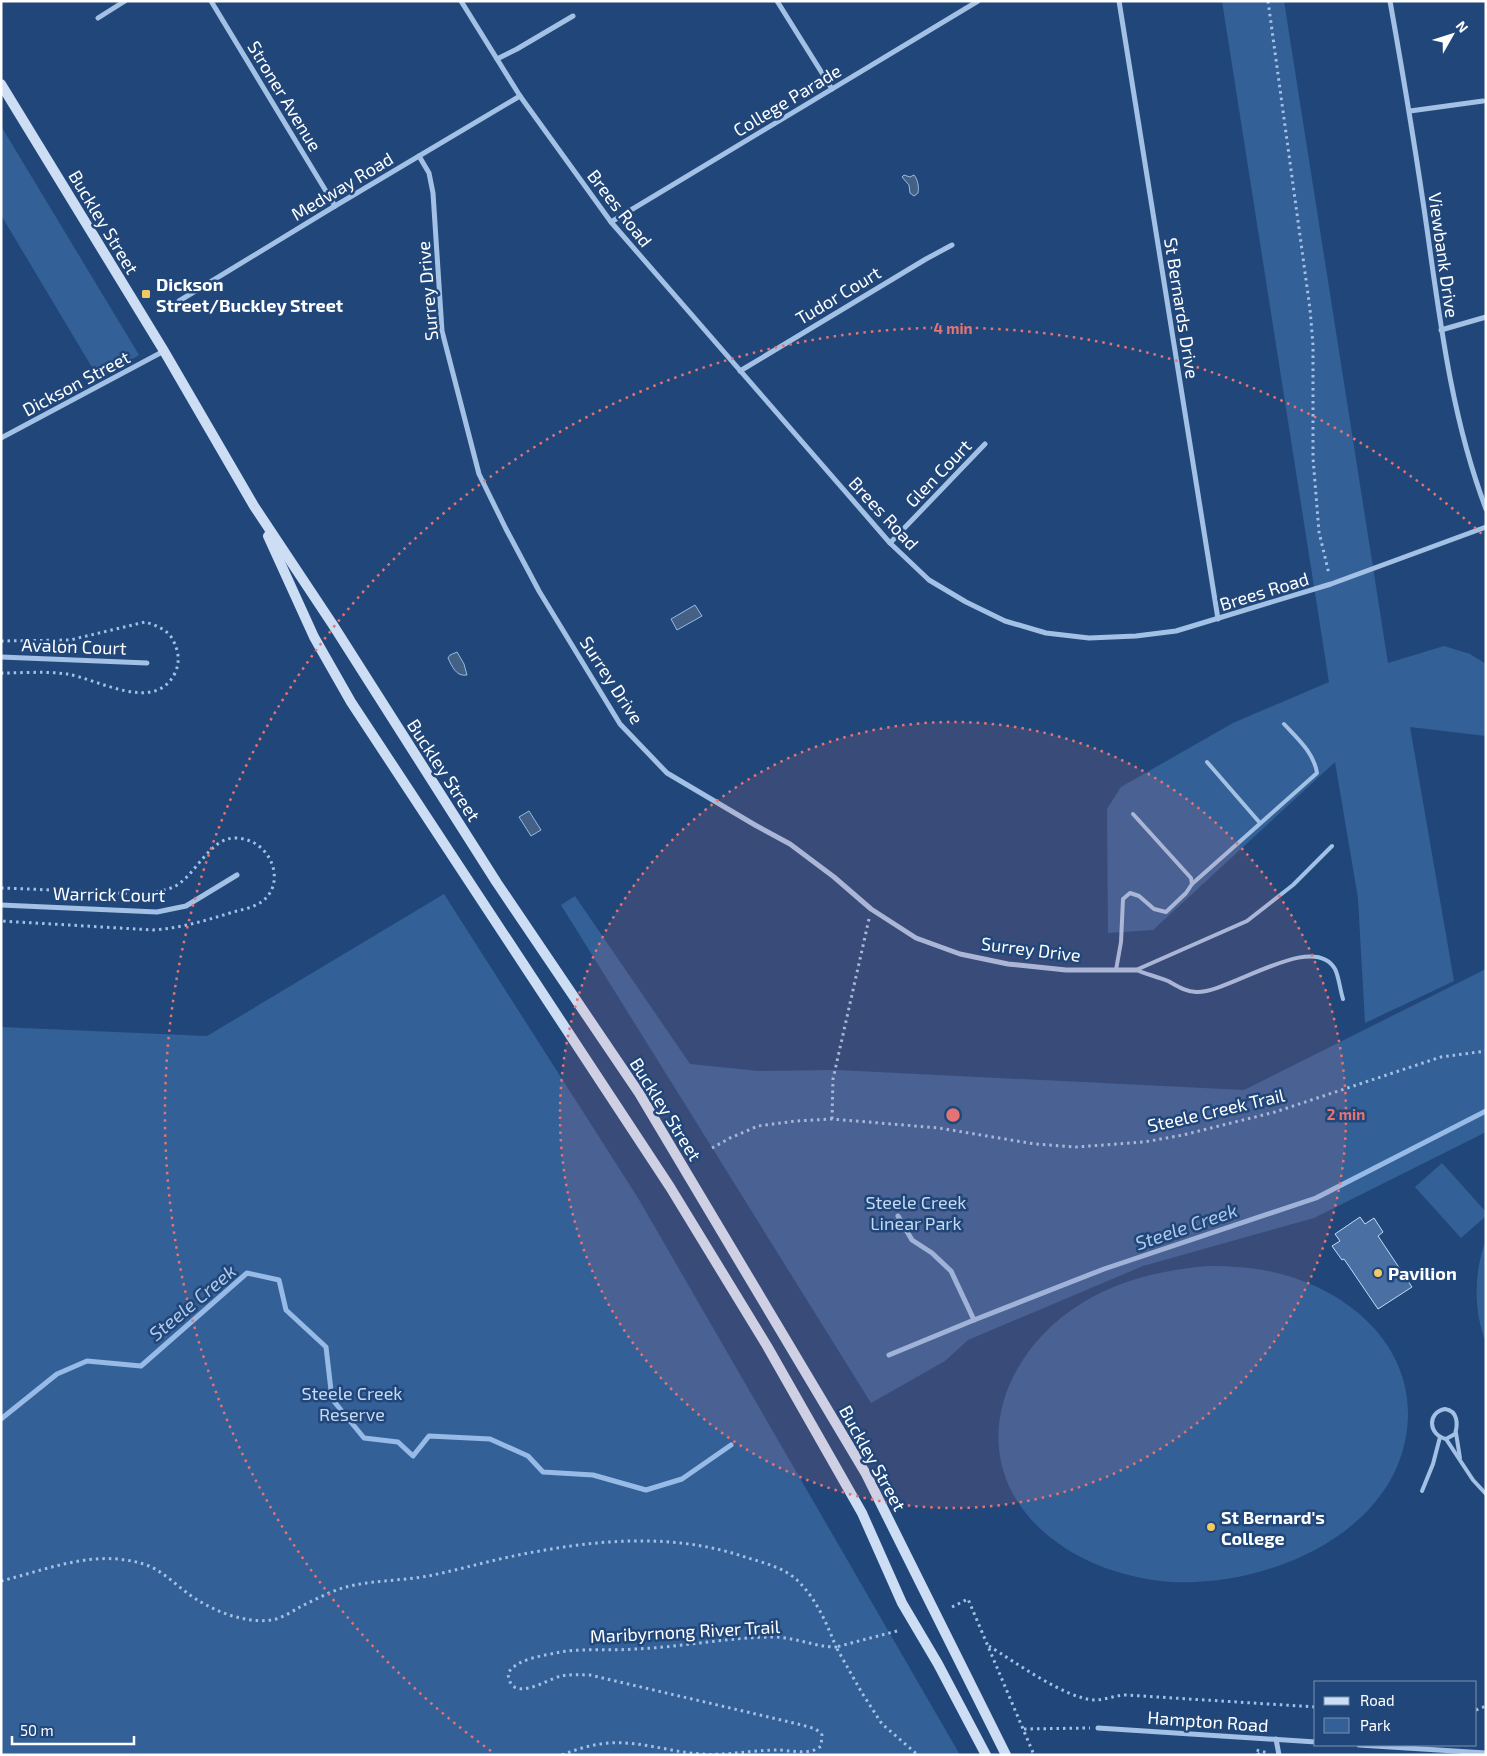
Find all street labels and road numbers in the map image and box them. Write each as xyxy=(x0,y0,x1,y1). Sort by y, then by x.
street label: Stroner Avenue xyxy=(243,37,327,155)
street label: College Parade xyxy=(729,59,845,141)
street label: Medway Road xyxy=(287,147,397,225)
street label: Brees Road xyxy=(583,165,657,251)
street label: Buckley Street xyxy=(64,166,144,278)
street label: Viewbank Drive xyxy=(1424,191,1464,319)
street label: St Bernards Drive xyxy=(1160,236,1204,380)
street label: Surrey Drive xyxy=(412,240,442,342)
street label: Tudor Court xyxy=(791,261,885,329)
street label: Dickson Street xyxy=(19,345,133,420)
street label: Glen Court xyxy=(900,434,976,511)
street label: Brees Road xyxy=(845,472,923,554)
street label: Brees Road xyxy=(1217,567,1311,615)
street label: Surrey Drive xyxy=(576,632,648,728)
street label: Avalon Court xyxy=(21,633,127,659)
street label: Buckley Street xyxy=(403,715,485,825)
street label: Warrick Court xyxy=(53,882,165,906)
street label: Surrey Drive xyxy=(980,932,1082,966)
street label: Buckley Street xyxy=(626,1053,707,1165)
street label: Steele Creek Trail xyxy=(1145,1083,1287,1136)
street label: Buckley Street xyxy=(835,1401,911,1515)
street label: Maribyrnong River Trail xyxy=(589,1615,781,1647)
street label: Hampton Road xyxy=(1147,1706,1269,1736)

